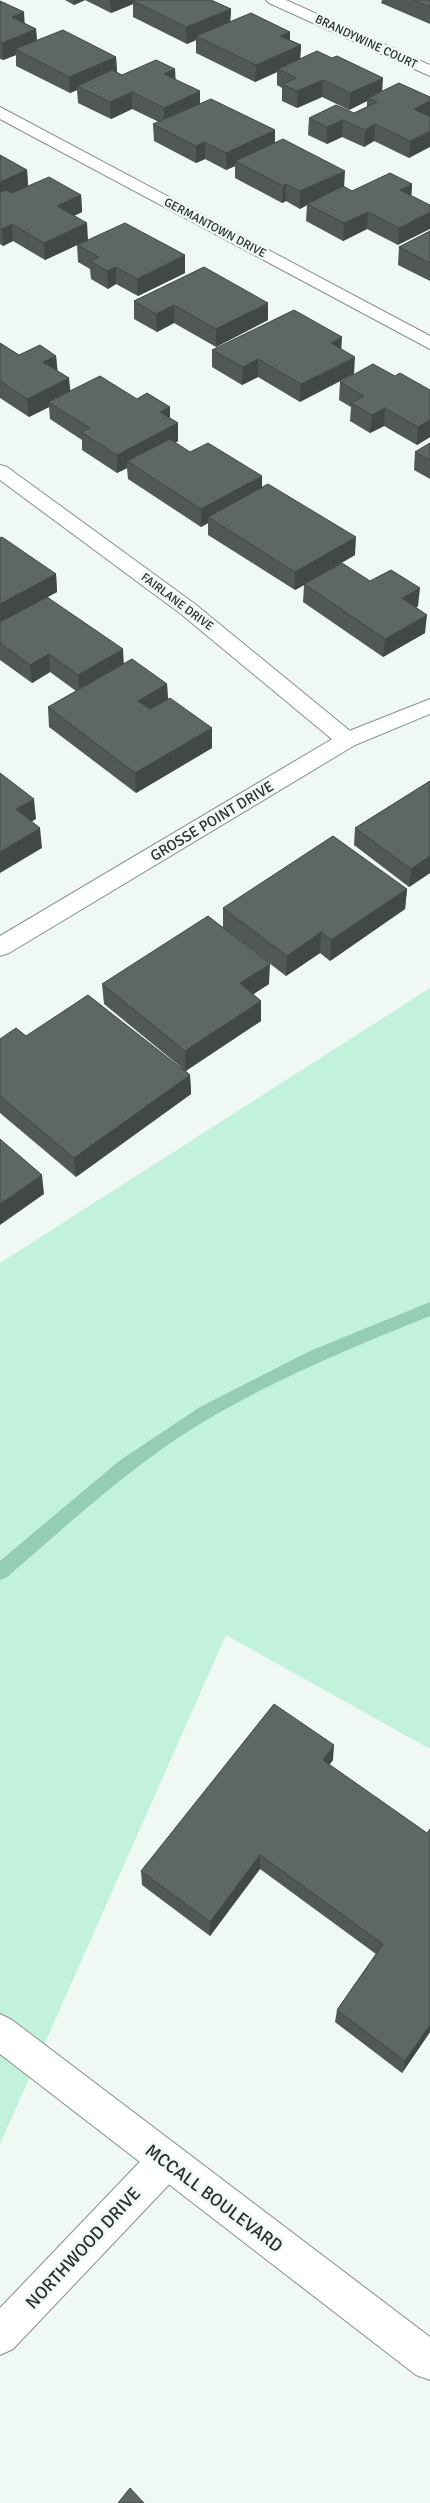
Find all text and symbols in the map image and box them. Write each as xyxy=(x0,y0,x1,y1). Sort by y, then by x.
street label: BRANDYWINE COURT xyxy=(313,12,420,72)
street label: GERMANTOWN DRIVE xyxy=(161,195,269,261)
street label: FAIRLANE DRIVE xyxy=(138,570,216,634)
street label: GROSSE POINT DRIVE xyxy=(147,777,277,865)
street label: MCCALL BOULEVARD xyxy=(141,2139,287,2257)
street label: NORTHWOOD DRIVE xyxy=(21,2183,145,2313)

